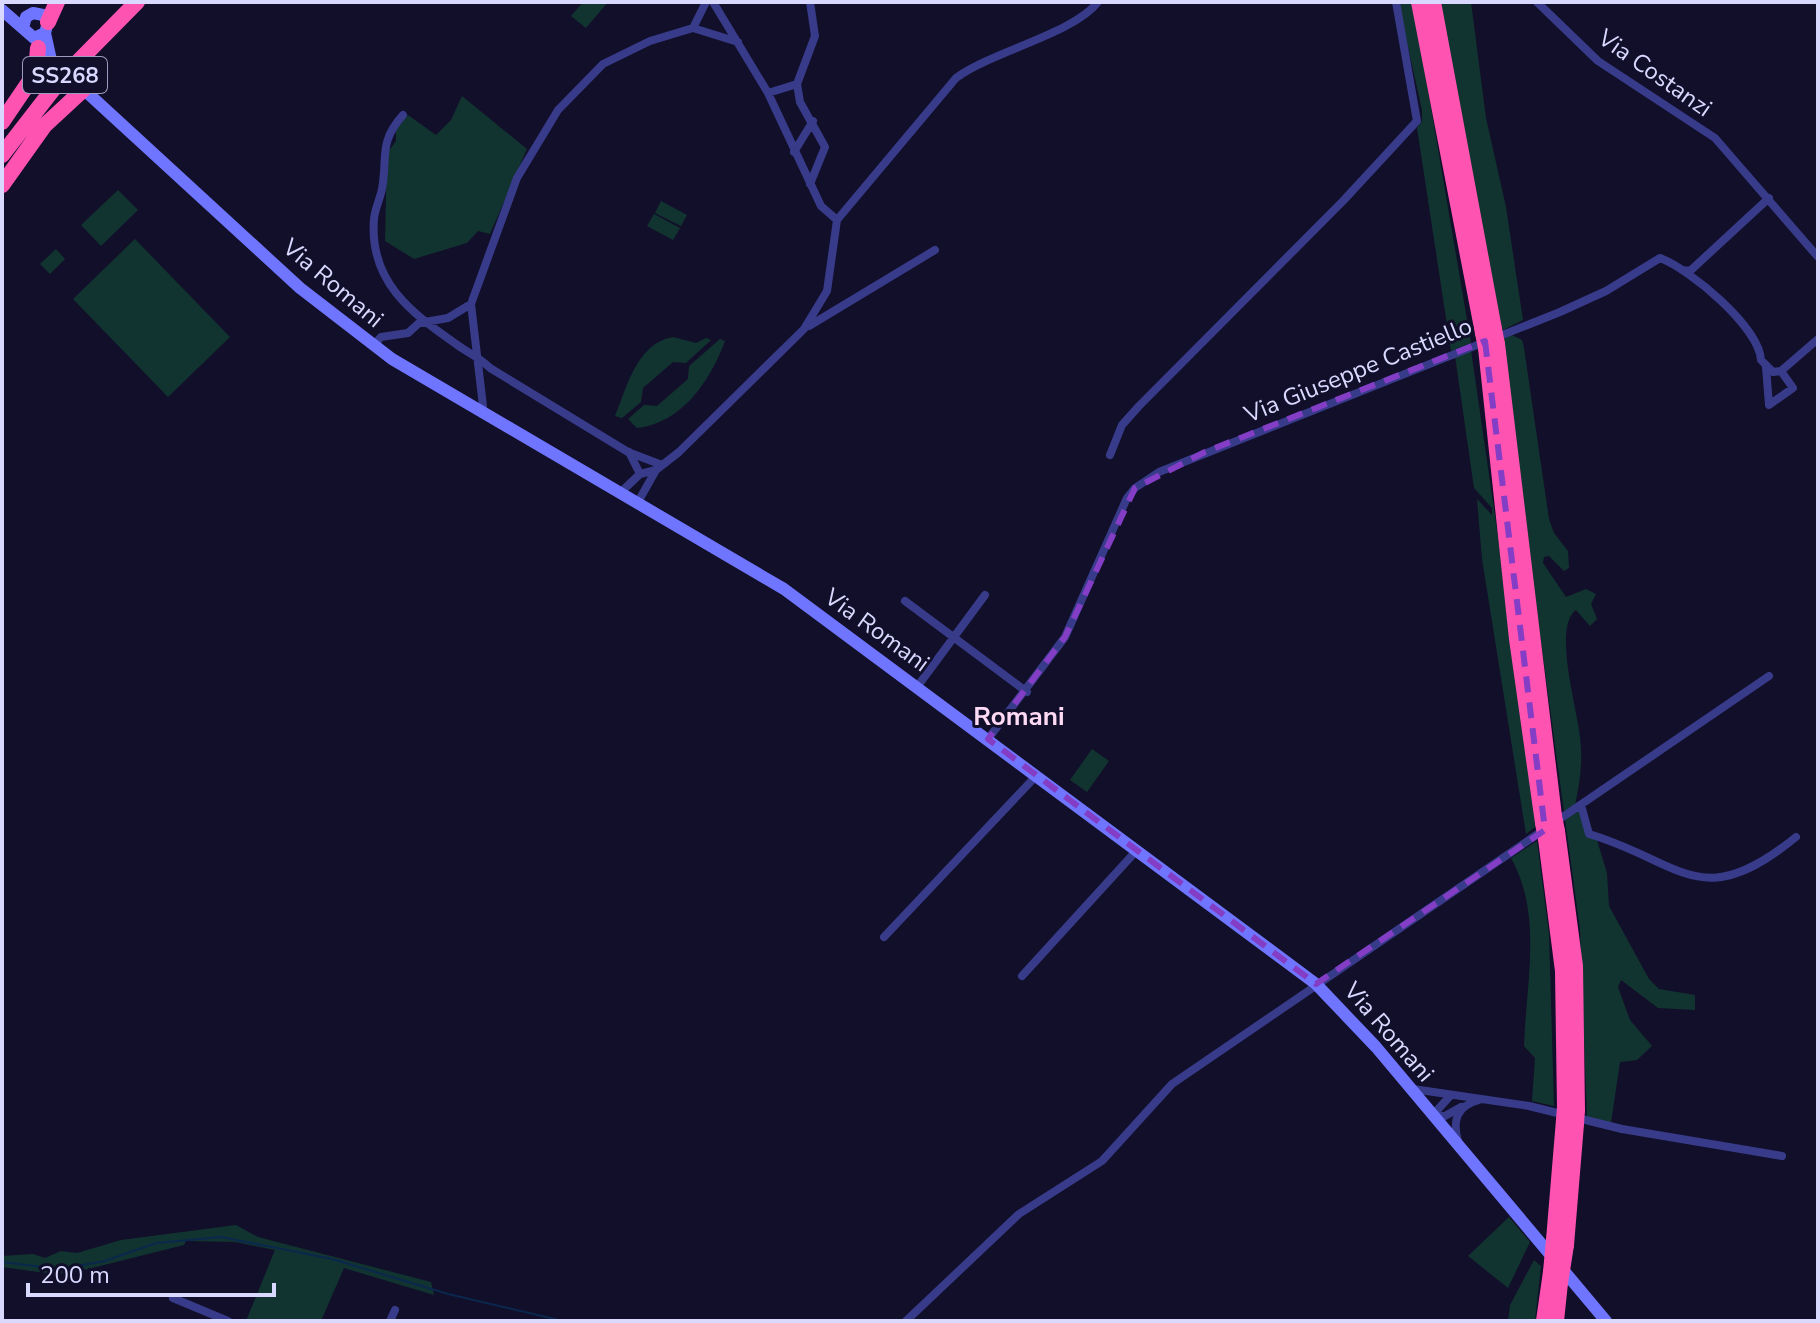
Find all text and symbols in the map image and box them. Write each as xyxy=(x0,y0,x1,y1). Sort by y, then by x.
street label: Via Costanzi xyxy=(1591,21,1718,124)
road number: SS268 xyxy=(23,57,107,93)
street label: Via Romani xyxy=(275,231,390,335)
street label: Via Giuseppe Castiello xyxy=(1239,310,1477,431)
street label: Via Romani xyxy=(817,580,936,679)
district label: Romani xyxy=(973,699,1065,734)
street label: Via Romani xyxy=(1336,974,1441,1089)
scale bar xyxy=(28,1247,274,1297)
text: 200 m xyxy=(40,1259,110,1291)

